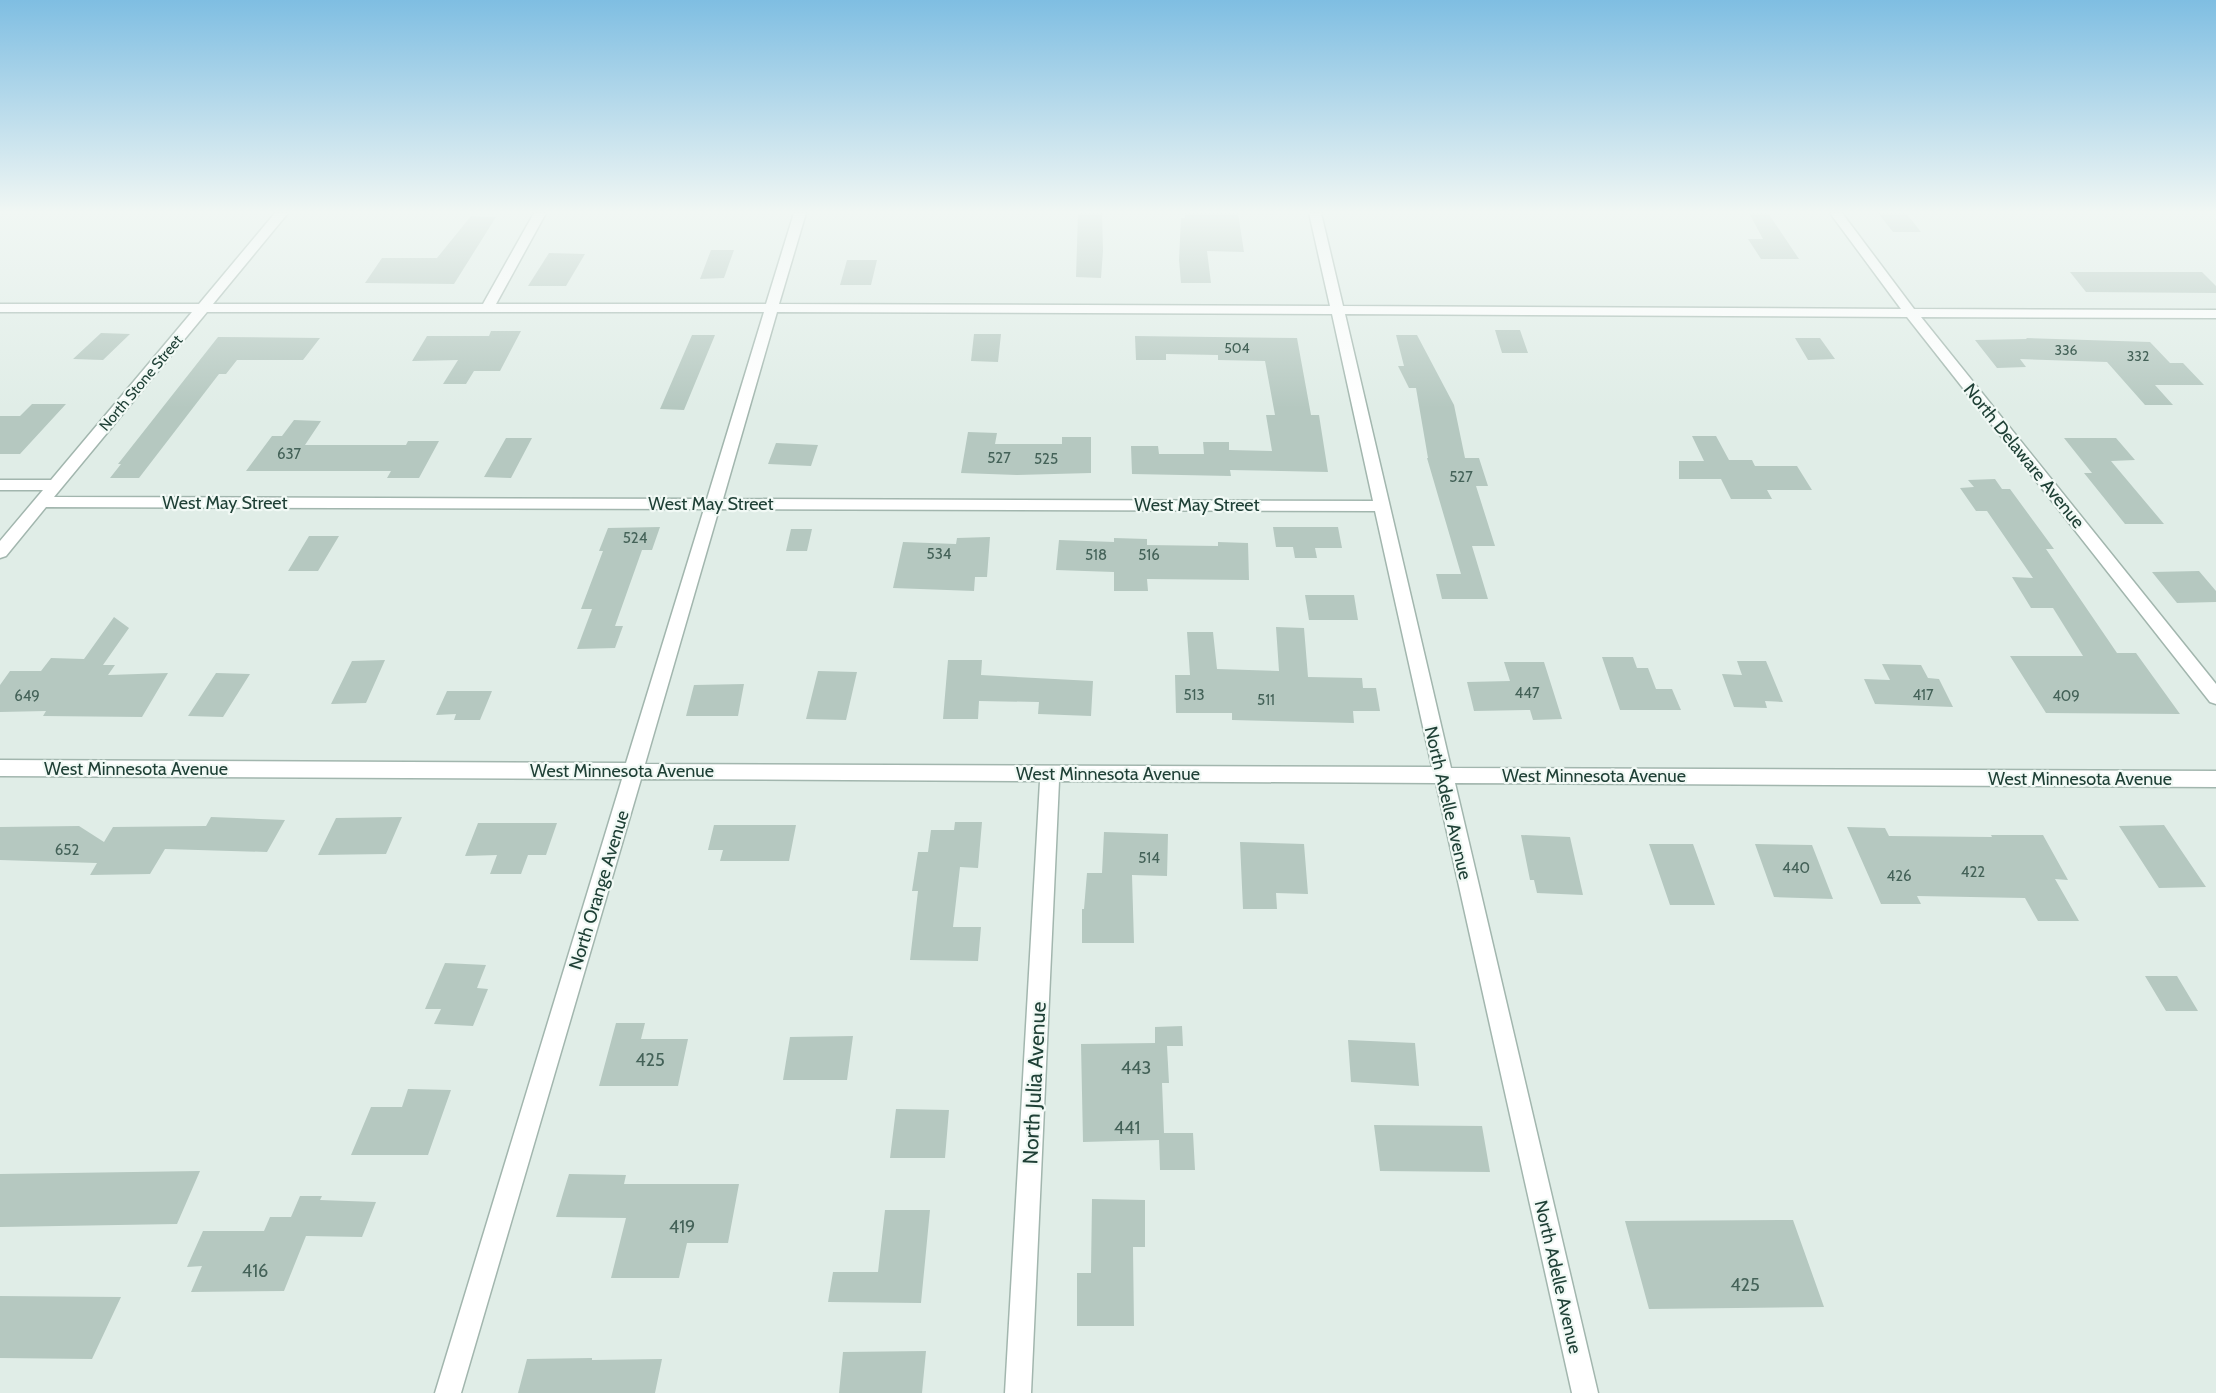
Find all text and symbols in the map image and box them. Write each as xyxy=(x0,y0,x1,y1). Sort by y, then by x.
street label: North Stone Street xyxy=(96,331,186,435)
house number: 504 xyxy=(1224,339,1250,357)
house number: 336 xyxy=(2054,341,2078,359)
house number: 332 xyxy=(2127,347,2149,365)
street label: North Delaware Avenue xyxy=(1959,379,2089,533)
house number: 637 xyxy=(277,445,302,463)
house number: 527 xyxy=(987,449,1011,467)
house number: 525 xyxy=(1034,450,1058,468)
house number: 527 xyxy=(1449,468,1473,486)
street label: West May Street xyxy=(162,492,288,514)
street label: West May Street xyxy=(648,493,774,515)
street label: West May Street xyxy=(1134,494,1260,516)
house number: 524 xyxy=(623,529,648,547)
house number: 534 xyxy=(927,545,952,563)
house number: 518 xyxy=(1085,546,1107,564)
house number: 516 xyxy=(1138,546,1160,564)
house number: 447 xyxy=(1515,684,1540,702)
house number: 513 xyxy=(1183,686,1205,704)
house number: 417 xyxy=(1912,686,1934,704)
house number: 649 xyxy=(14,687,40,705)
house number: 409 xyxy=(2052,687,2080,705)
house number: 511 xyxy=(1257,691,1275,709)
street label: North Adelle Avenue xyxy=(1420,724,1476,882)
street label: West Minnesota Avenue xyxy=(44,758,228,780)
street label: West Minnesota Avenue xyxy=(530,760,714,782)
street label: West Minnesota Avenue xyxy=(1016,763,1200,785)
street label: West Minnesota Avenue xyxy=(1502,765,1686,787)
street label: West Minnesota Avenue xyxy=(1988,768,2172,790)
street label: North Orange Avenue xyxy=(564,808,634,972)
house number: 652 xyxy=(55,841,79,859)
house number: 514 xyxy=(1138,849,1160,867)
house number: 440 xyxy=(1782,859,1810,877)
house number: 422 xyxy=(1961,863,1985,881)
house number: 426 xyxy=(1886,867,1912,885)
street label: North Julia Avenue xyxy=(1017,1001,1051,1165)
house number: 425 xyxy=(635,1049,665,1071)
house number: 443 xyxy=(1121,1057,1151,1079)
house number: 441 xyxy=(1114,1117,1140,1139)
street label: North Adelle Avenue xyxy=(1530,1198,1586,1356)
house number: 419 xyxy=(669,1216,695,1238)
house number: 416 xyxy=(242,1260,268,1282)
house number: 425 xyxy=(1730,1274,1760,1296)

